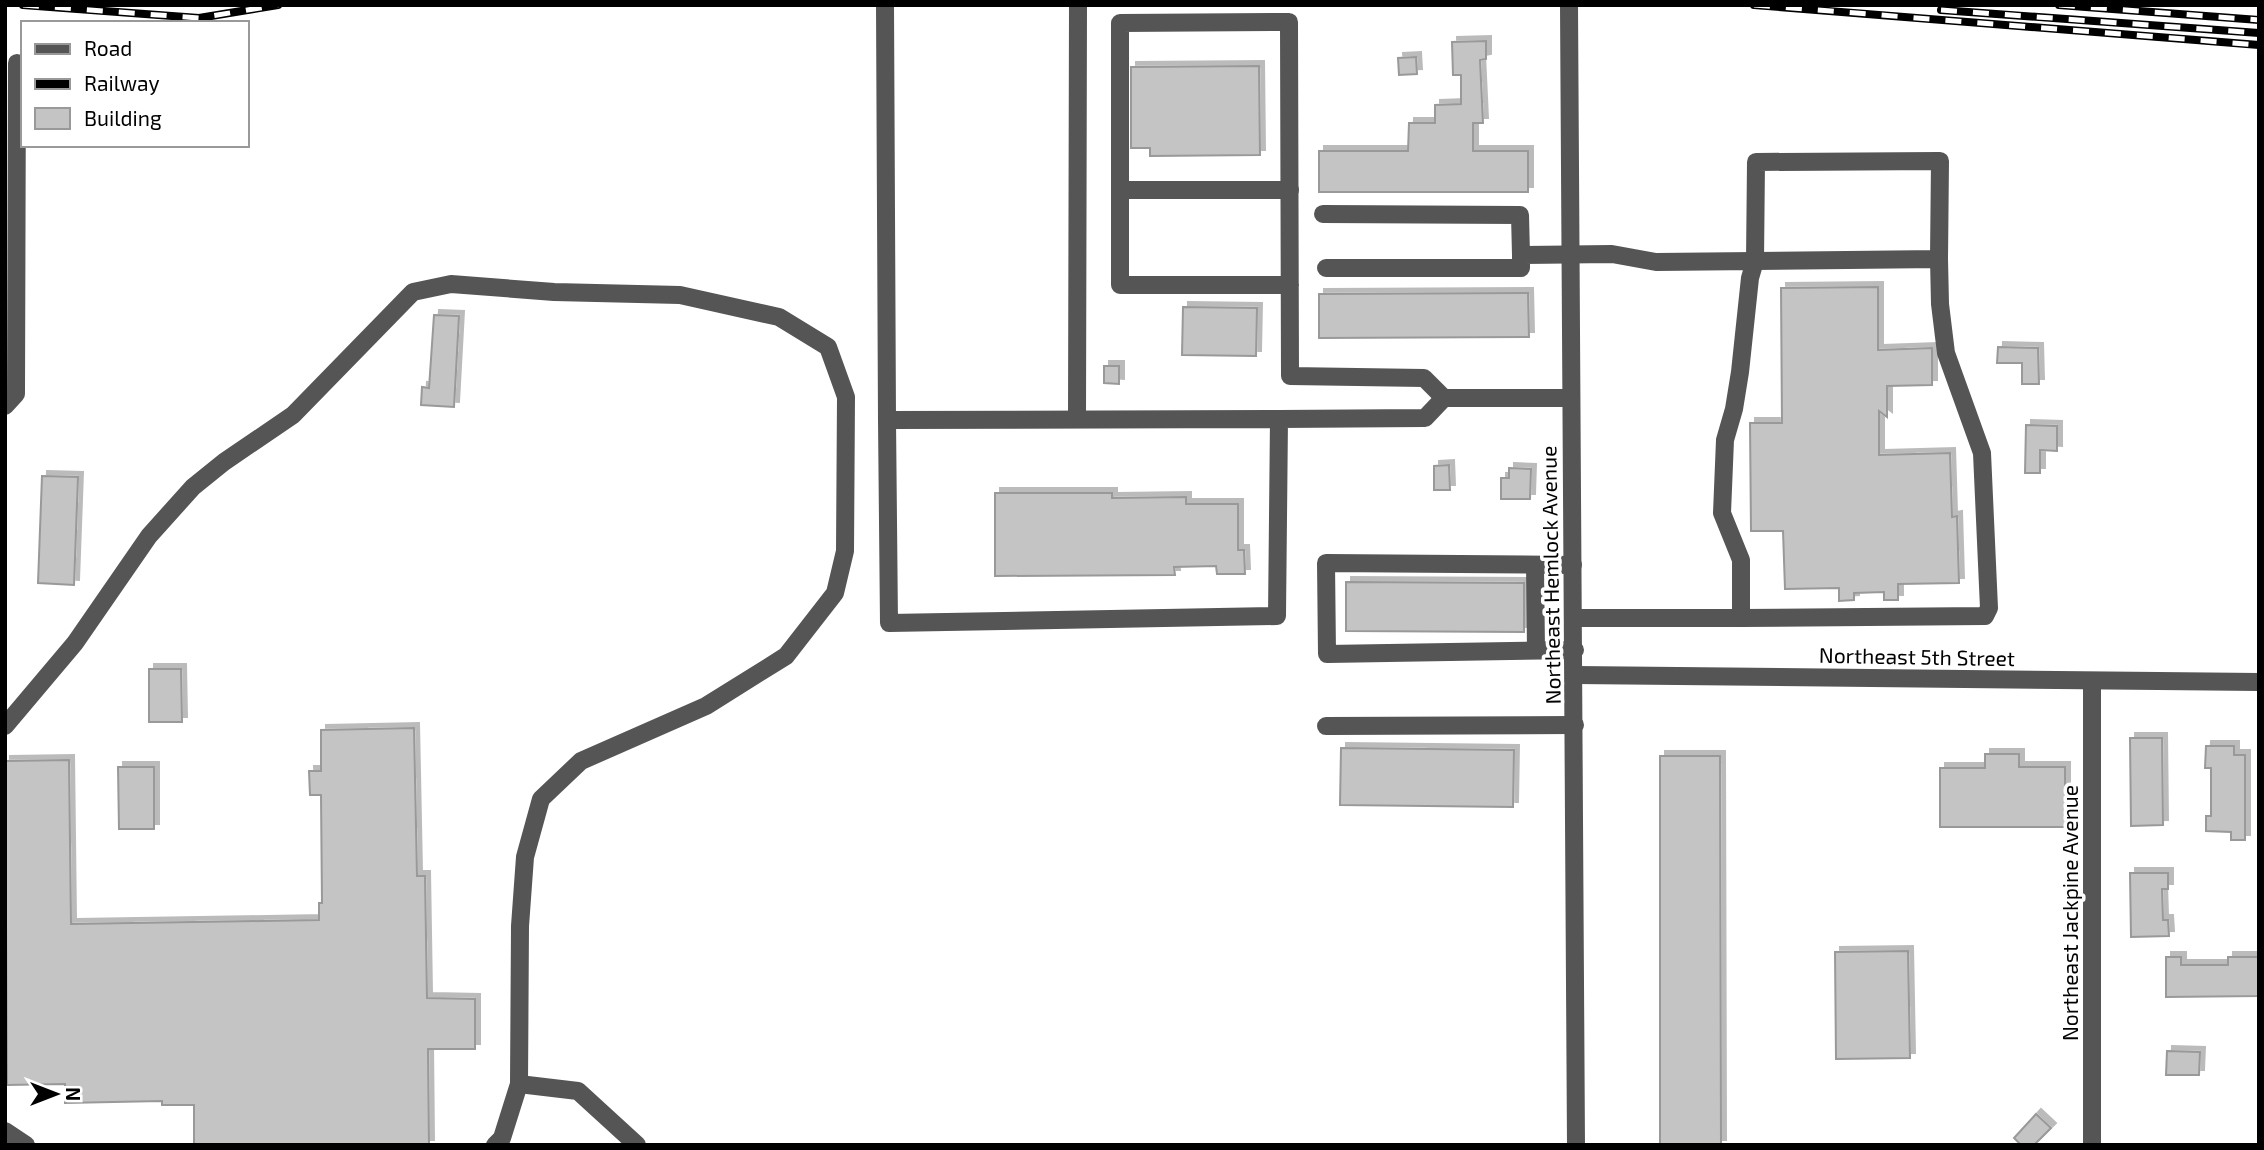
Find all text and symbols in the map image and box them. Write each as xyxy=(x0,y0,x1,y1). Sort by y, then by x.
legend xyxy=(21,21,248,147)
text: Road xyxy=(84,35,132,60)
text: Railway xyxy=(84,70,160,95)
text: Building xyxy=(84,105,162,130)
street label: Northeast Hemlock Avenue xyxy=(1535,445,1565,705)
street label: Northeast 5th Street xyxy=(1819,642,2015,670)
street label: Northeast Jackpine Avenue xyxy=(2057,785,2082,1041)
north arrow xyxy=(21,1059,91,1129)
text: N xyxy=(62,1087,85,1101)

